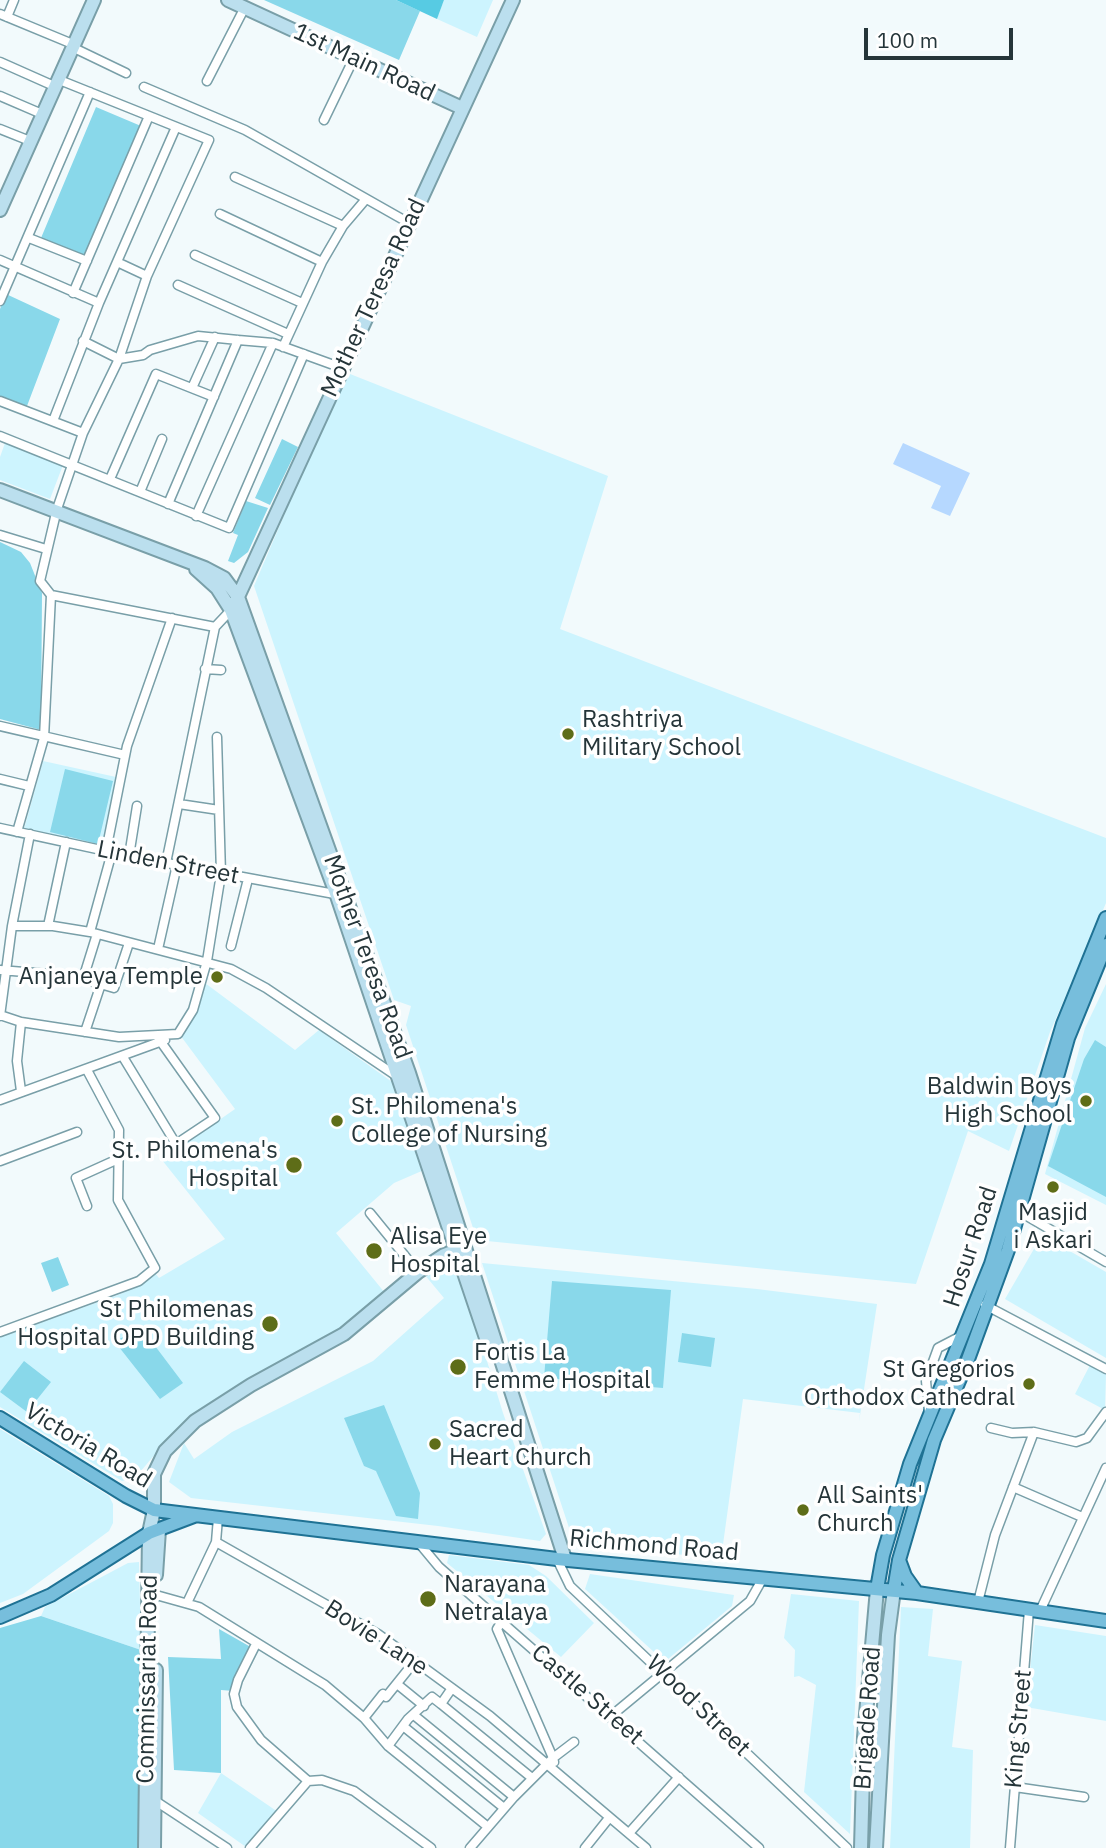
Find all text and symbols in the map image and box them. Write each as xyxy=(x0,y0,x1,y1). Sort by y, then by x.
scale bar xyxy=(868,14,1017,58)
street label: 1st Main Road xyxy=(289,18,439,108)
text: 100 m xyxy=(877,26,938,54)
street label: Mother Teresa Road xyxy=(315,194,433,402)
place label: Rashtriya Military School xyxy=(582,706,741,762)
marker: Rashtriya Military School xyxy=(560,726,576,742)
street label: Linden Street xyxy=(95,835,241,891)
street label: Mother Teresa Road xyxy=(317,851,417,1063)
place label: Anjaneya Temple xyxy=(18,963,203,991)
marker: Anjaneya Temple xyxy=(209,969,225,985)
place label: Baldwin Boys High School xyxy=(927,1073,1072,1129)
place label: St. Philomena's College of Nursing xyxy=(351,1093,547,1149)
marker: Baldwin Boys High School xyxy=(1078,1093,1094,1109)
marker: St. Philomena's College of Nursing xyxy=(329,1113,345,1129)
place label: St. Philomena's Hospital xyxy=(112,1137,278,1193)
marker: St. Philomena's Hospital xyxy=(284,1155,304,1175)
marker: Masjid i Askari xyxy=(1045,1179,1061,1195)
street label: Hosur Road xyxy=(938,1183,1004,1311)
place label: Masjid i Askari xyxy=(1014,1199,1092,1255)
place label: Alisa Eye Hospital xyxy=(390,1223,487,1279)
marker: Alisa Eye Hospital xyxy=(364,1241,384,1261)
place label: St Philomenas Hospital OPD Building xyxy=(17,1296,254,1352)
marker: St Philomenas Hospital OPD Building xyxy=(260,1314,280,1334)
place label: Fortis La Femme Hospital xyxy=(474,1339,651,1395)
place label: St Gregorios Orthodox Cathedral xyxy=(804,1356,1015,1412)
marker: Fortis La Femme Hospital xyxy=(448,1357,468,1377)
marker: St Gregorios Orthodox Cathedral xyxy=(1021,1376,1037,1392)
street label: Victoria Road xyxy=(19,1397,157,1495)
place label: Sacred Heart Church xyxy=(449,1416,592,1472)
marker: Sacred Heart Church xyxy=(427,1436,443,1452)
place label: All Saints' Church xyxy=(817,1482,923,1538)
marker: All Saints' Church xyxy=(795,1502,811,1518)
street label: Richmond Road xyxy=(568,1524,740,1568)
place label: Narayana Netralaya xyxy=(444,1571,548,1627)
street label: Commissariat Road xyxy=(132,1574,164,1784)
marker: Narayana Netralaya xyxy=(418,1589,438,1609)
street label: Bovie Lane xyxy=(319,1594,433,1682)
street label: Castle Street xyxy=(525,1639,649,1751)
street label: Brigade Road xyxy=(849,1645,887,1791)
street label: Wood Street xyxy=(640,1649,756,1763)
street label: King Street xyxy=(999,1668,1039,1790)

